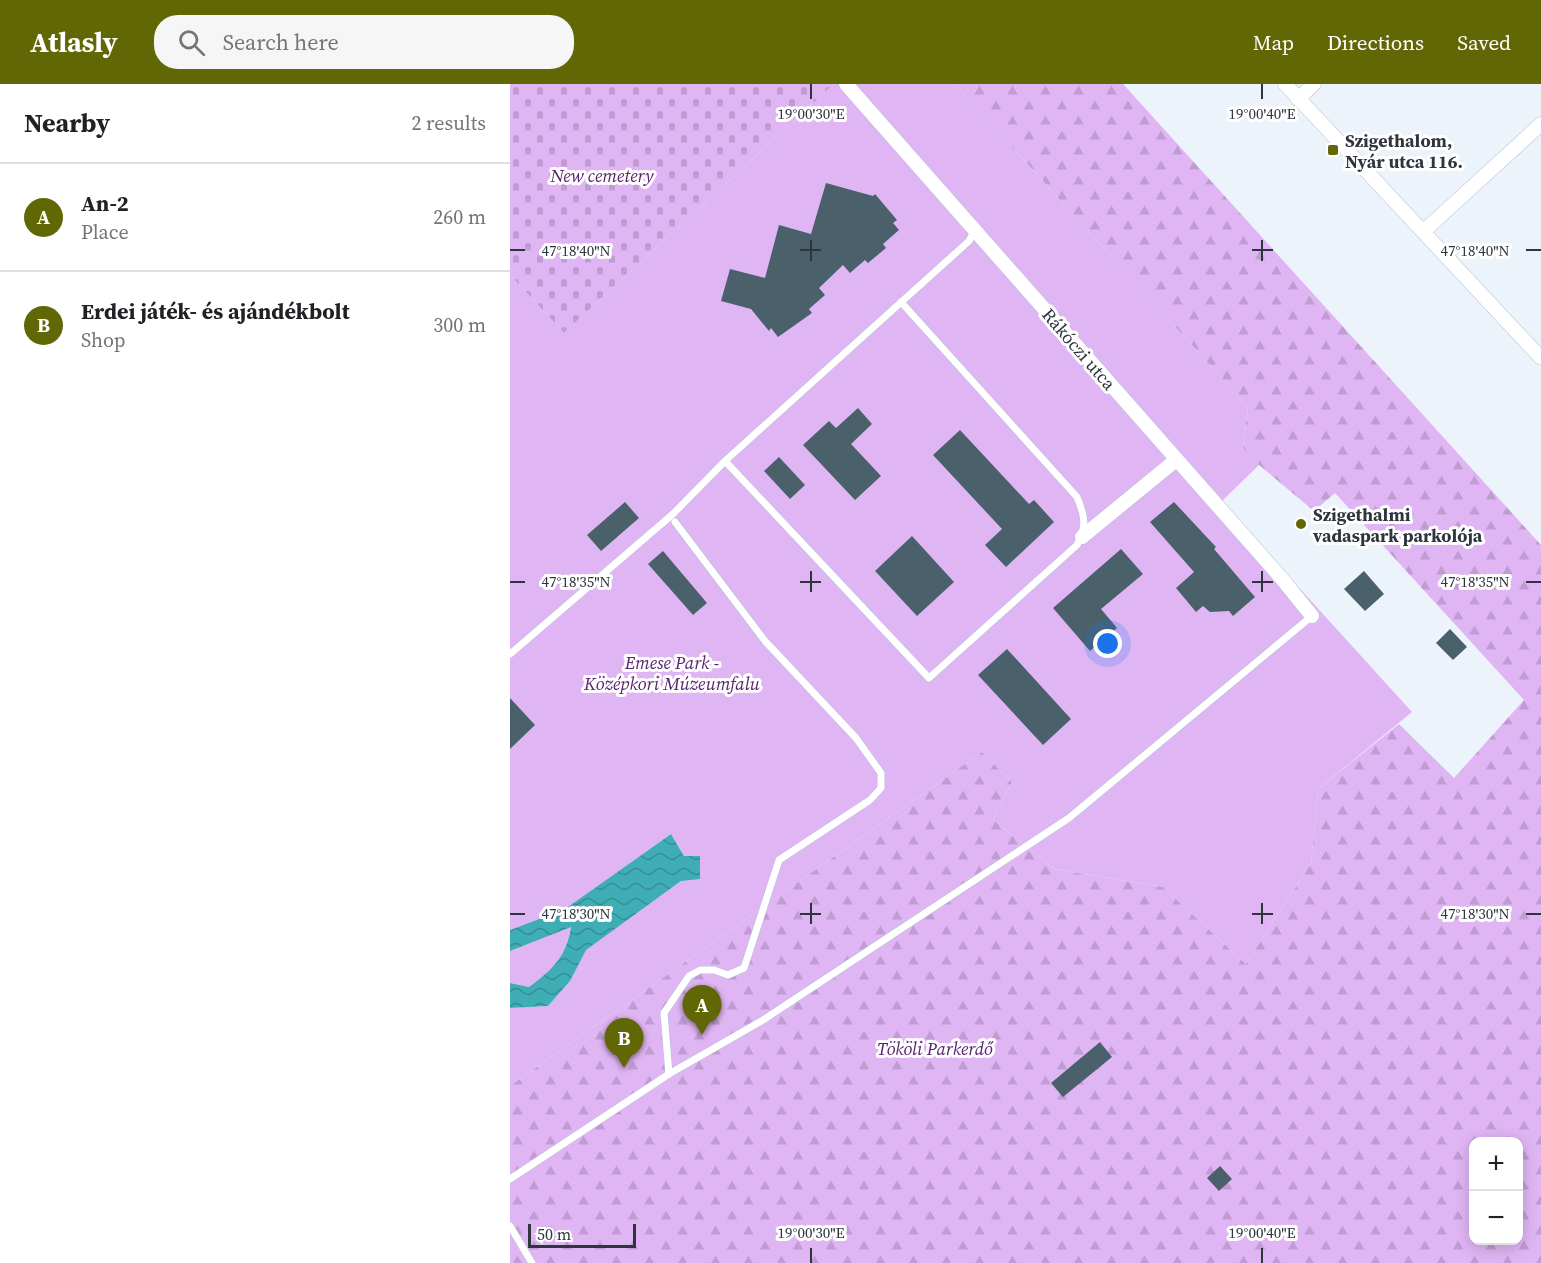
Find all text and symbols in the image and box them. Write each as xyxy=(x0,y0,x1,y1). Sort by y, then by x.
search box xyxy=(154,15,574,69)
text: Atlasly xyxy=(30,23,118,61)
icon: search xyxy=(175,26,208,59)
text: Search here xyxy=(223,27,339,57)
text: Map xyxy=(1253,28,1294,57)
text: Directions xyxy=(1327,28,1424,57)
text: Saved xyxy=(1457,28,1511,57)
text: 19°00'30"E xyxy=(777,103,845,124)
text: 19°00'40"E xyxy=(1228,103,1296,124)
text: Nearby xyxy=(24,105,110,141)
text: 2 results xyxy=(411,109,486,137)
place label: Szigethalom, Nyár utca 116. xyxy=(1345,128,1463,174)
marker: Szigethalom, Nyár utca 116. xyxy=(1326,143,1340,157)
park label: New cemetery xyxy=(549,163,654,188)
text: An-2 xyxy=(81,188,129,218)
text: A xyxy=(37,203,50,231)
text: 260 m xyxy=(433,203,486,231)
text: Place xyxy=(81,218,129,246)
text: 47°18'40"N xyxy=(541,240,611,261)
text: 47°18'40"N xyxy=(1440,240,1510,261)
text: Erdei játék- és ajándékbolt xyxy=(81,296,350,326)
street label: Rákóczi utca xyxy=(1036,303,1122,396)
text: B xyxy=(37,311,50,339)
text: 300 m xyxy=(433,311,486,339)
text: Shop xyxy=(81,326,126,354)
place label: Szigethalmi vadaspark parkolója xyxy=(1312,502,1483,548)
marker: Szigethalmi vadaspark parkolója xyxy=(1294,517,1308,531)
text: 47°18'35"N xyxy=(541,571,611,592)
text: 47°18'35"N xyxy=(1440,571,1510,592)
your location xyxy=(1093,629,1122,658)
park label: Emese Park - Középkori Múzeumfalu xyxy=(583,650,761,696)
text: 47°18'30"N xyxy=(541,903,611,924)
text: 47°18'30"N xyxy=(1440,903,1510,924)
pin: A xyxy=(682,986,722,1035)
pin: B xyxy=(604,1018,644,1068)
park label: Tököli Parkerdő xyxy=(877,1036,994,1061)
map controls xyxy=(1469,1137,1523,1245)
button: + xyxy=(1469,1137,1523,1191)
button: − xyxy=(1469,1191,1523,1245)
scale bar xyxy=(528,1221,636,1248)
text: 19°00'30"E xyxy=(777,1222,845,1243)
text: 19°00'40"E xyxy=(1228,1222,1296,1243)
text: 50 m xyxy=(537,1223,571,1245)

